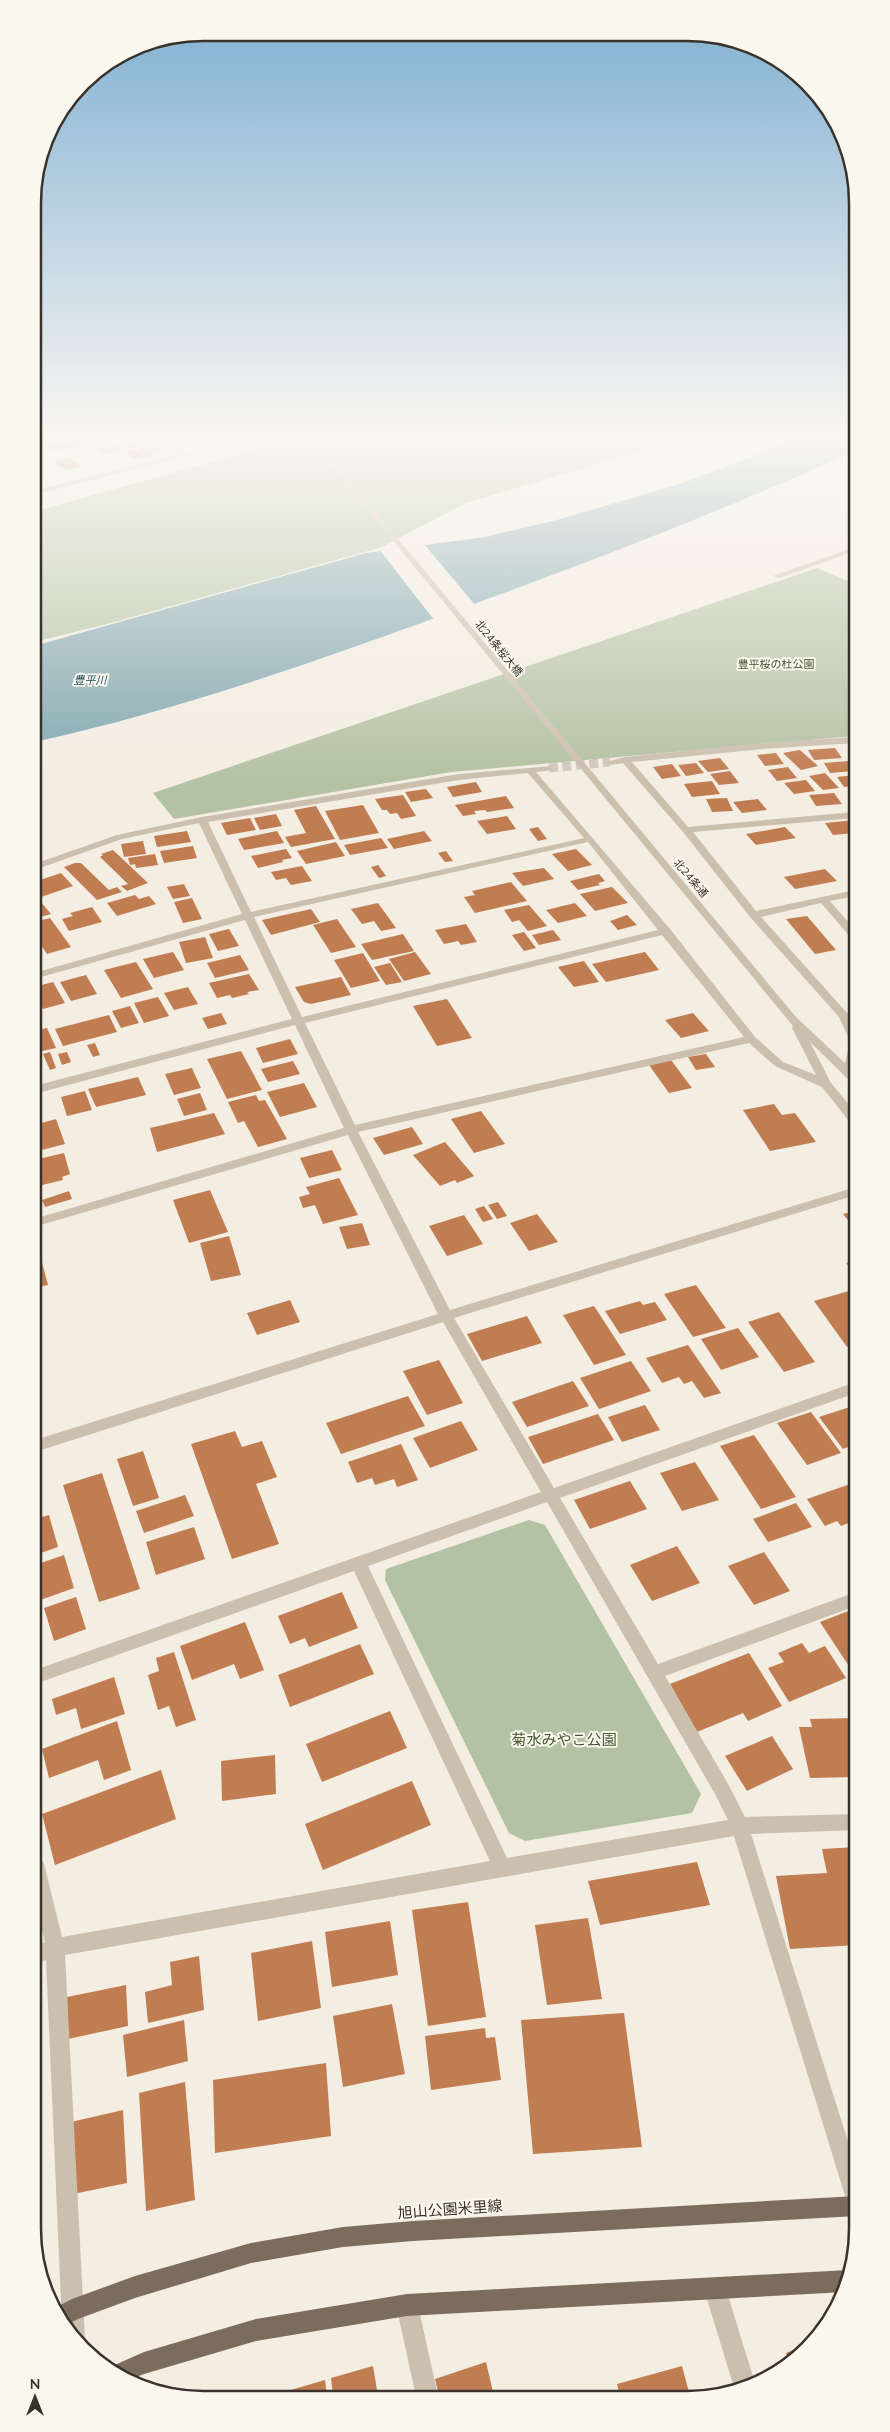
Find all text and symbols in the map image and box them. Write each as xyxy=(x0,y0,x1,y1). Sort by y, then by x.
street label: 北24条桜大橋 xyxy=(472,617,526,679)
park label: 豊平桜の杜公園 xyxy=(738,657,815,671)
water label: 豊平川 xyxy=(74,673,107,687)
street label: 北24条通 xyxy=(671,856,711,900)
park label: 菊水みやこ公園 xyxy=(511,1730,617,1749)
street label: 旭山公園米里線 xyxy=(397,2196,503,2222)
north arrow xyxy=(10,2372,60,2422)
text: N xyxy=(30,2375,40,2393)

